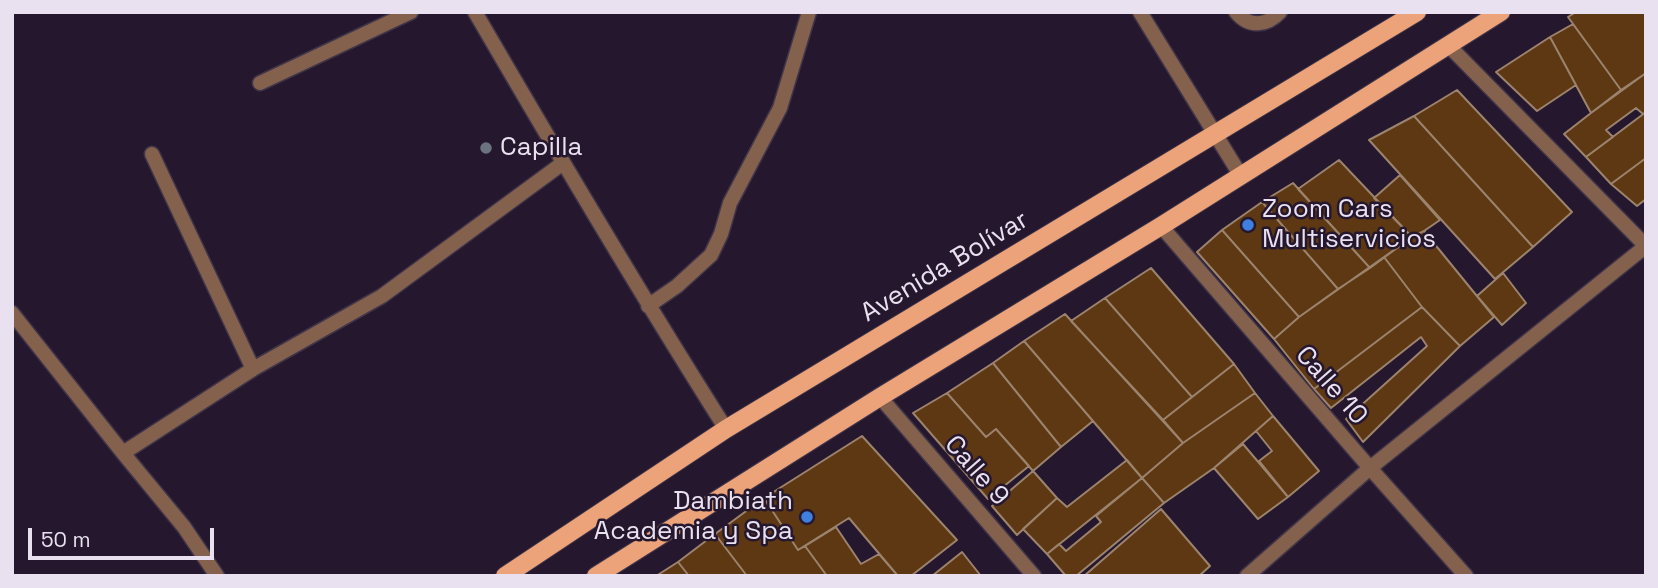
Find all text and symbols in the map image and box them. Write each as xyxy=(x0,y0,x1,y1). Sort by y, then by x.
place label: Capilla xyxy=(500,132,582,164)
marker: Capilla xyxy=(478,140,494,156)
place label: Zoom Cars Multiservicios xyxy=(1262,194,1436,256)
street label: Avenida Bolívar xyxy=(856,205,1034,329)
marker: Zoom Cars Multiservicios xyxy=(1240,217,1256,233)
street label: Calle 10 xyxy=(1288,340,1374,432)
street label: Calle 9 xyxy=(937,430,1015,512)
place label: Dambiath Academia y Spa xyxy=(594,486,793,548)
marker: Dambiath Academia y Spa xyxy=(799,509,815,525)
scale bar xyxy=(32,514,217,558)
text: 50 m xyxy=(41,526,91,553)

